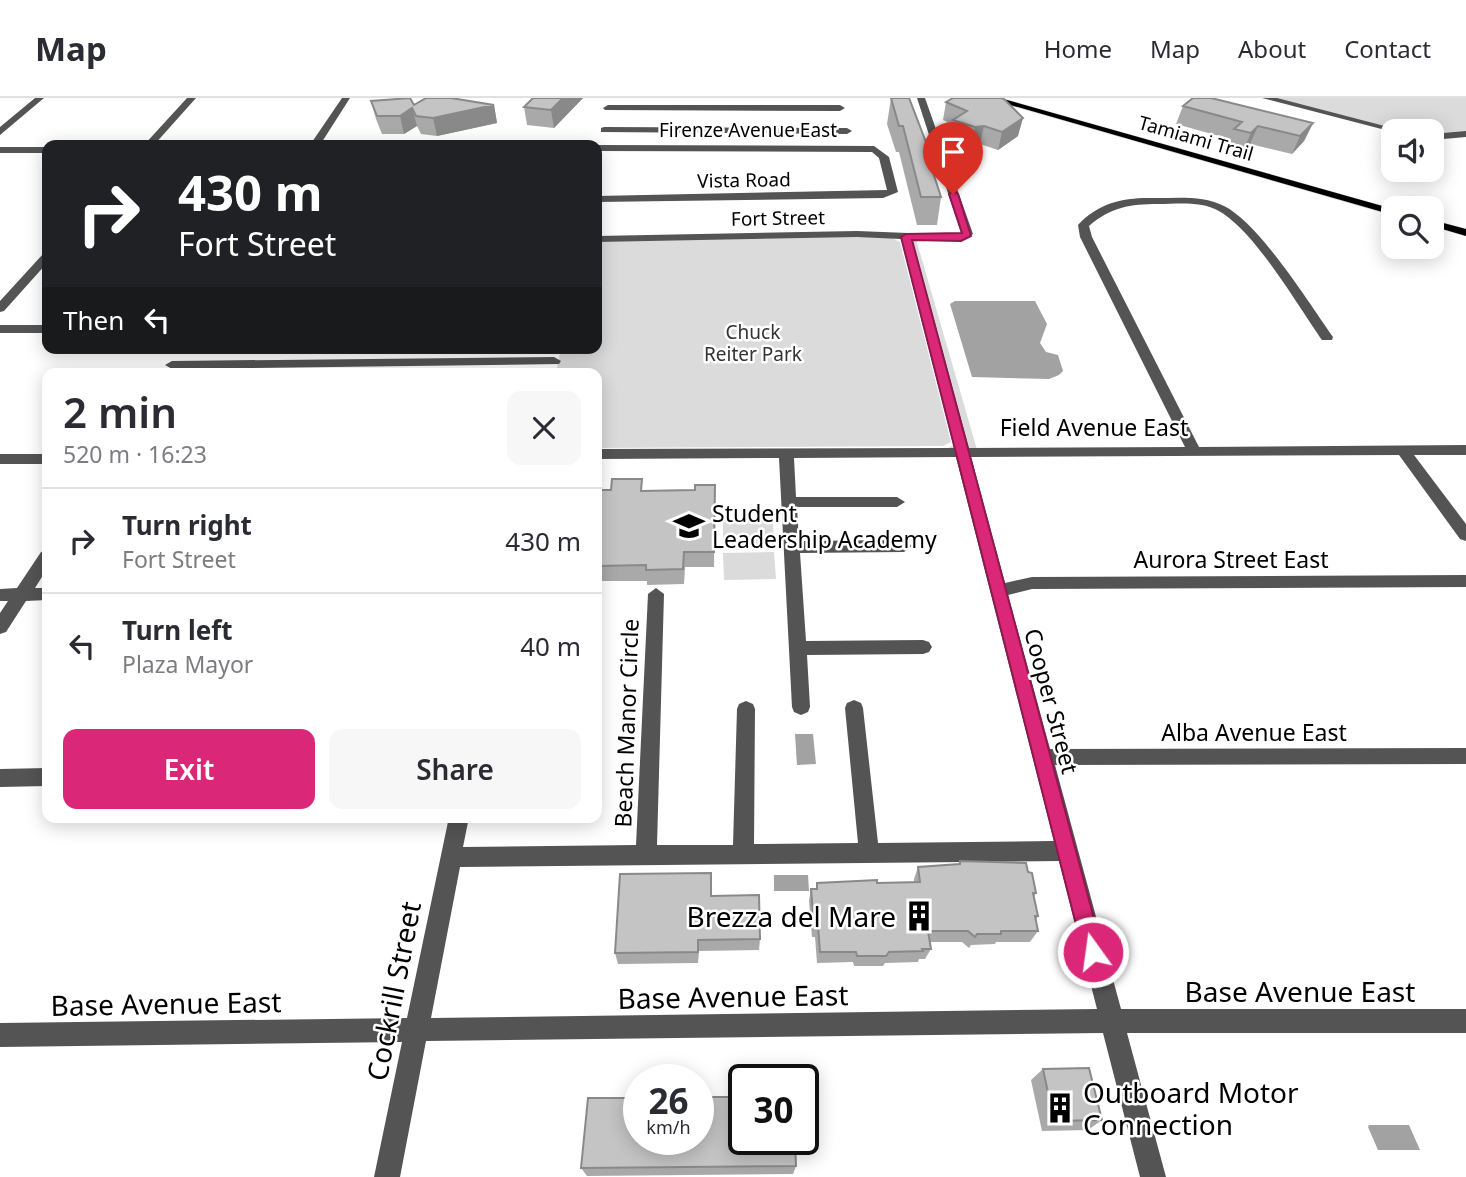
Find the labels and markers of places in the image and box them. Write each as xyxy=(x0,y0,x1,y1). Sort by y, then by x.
pin xyxy=(923,122,983,194)
place label: Student Leadership Academy xyxy=(712,497,937,555)
school or university icon: Student Leadership Academy xyxy=(672,509,706,543)
place label: Brezza del Mare xyxy=(687,897,896,935)
building icon: Brezza del Mare xyxy=(902,899,936,933)
place label: Outboard Motor Connection xyxy=(1083,1073,1299,1143)
building icon: Outboard Motor Connection xyxy=(1043,1091,1077,1125)

